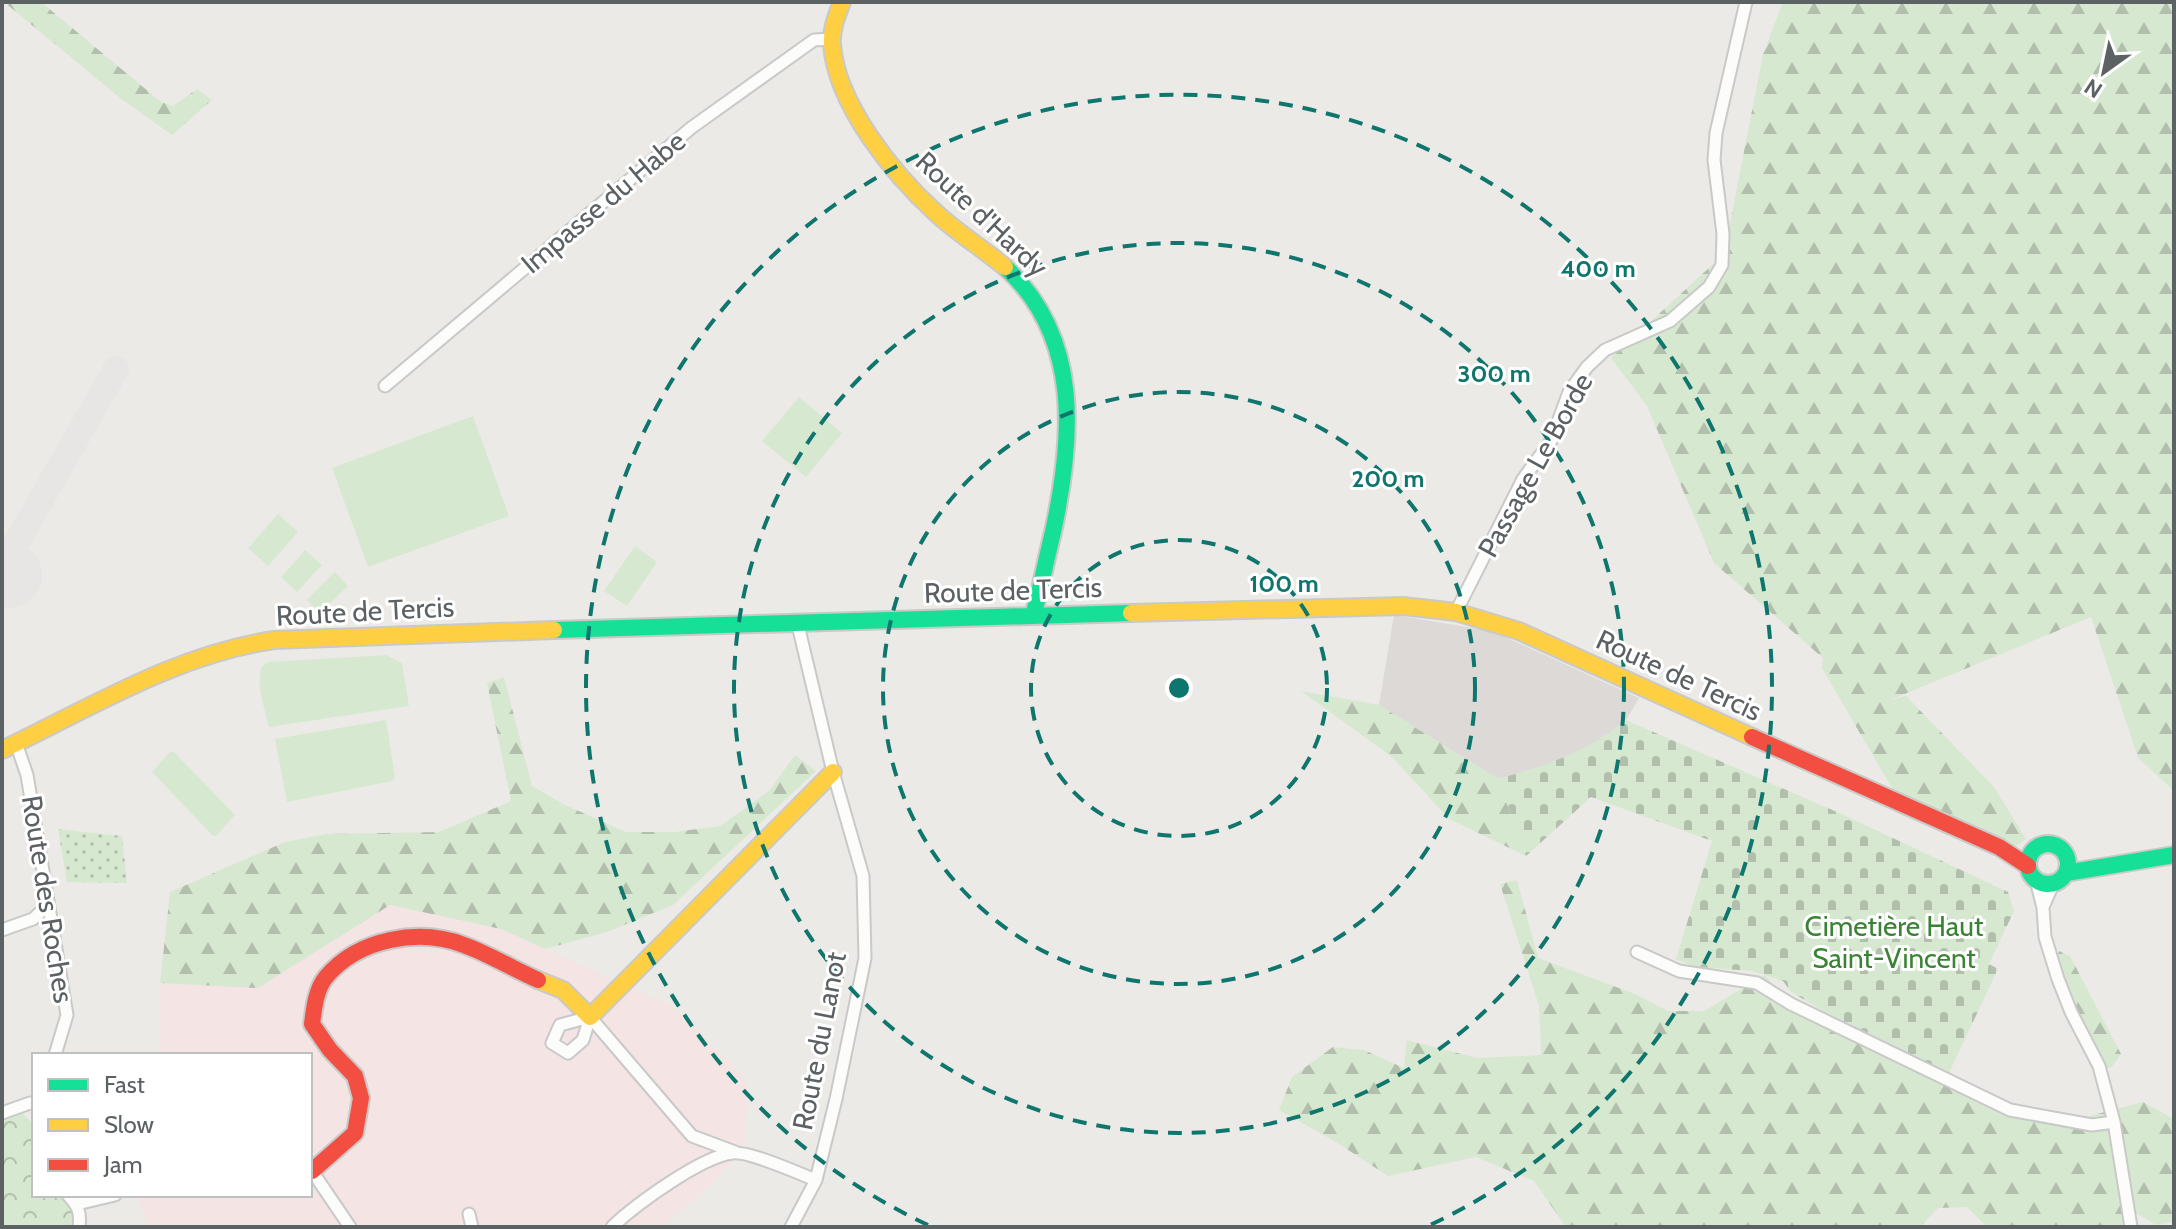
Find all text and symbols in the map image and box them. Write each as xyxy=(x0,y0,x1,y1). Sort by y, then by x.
north arrow xyxy=(2064,32,2144,112)
text: N xyxy=(2080,73,2107,104)
street label: Impasse du Habe xyxy=(514,124,692,280)
street label: Route d'Hardy xyxy=(909,144,1055,284)
text: 400 m xyxy=(1560,254,1636,283)
text: 300 m xyxy=(1457,359,1531,388)
street label: Passage Le Borde xyxy=(1470,367,1600,563)
text: 200 m xyxy=(1352,464,1424,493)
text: 100 m xyxy=(1249,569,1319,598)
street label: Route de Tercis xyxy=(923,570,1103,610)
street label: Route de Tercis xyxy=(275,589,455,633)
street label: Route de Tercis xyxy=(1591,622,1767,728)
centre of rings xyxy=(1165,674,1193,702)
street label: Route des Roches xyxy=(15,793,81,1005)
park label: Cimetière Haut Saint-Vincent xyxy=(1805,909,1983,975)
street label: Route du Lanot xyxy=(785,949,853,1133)
legend xyxy=(32,1053,312,1197)
text: Fast xyxy=(104,1070,145,1099)
text: Slow xyxy=(104,1110,154,1139)
text: Jam xyxy=(103,1150,142,1179)

